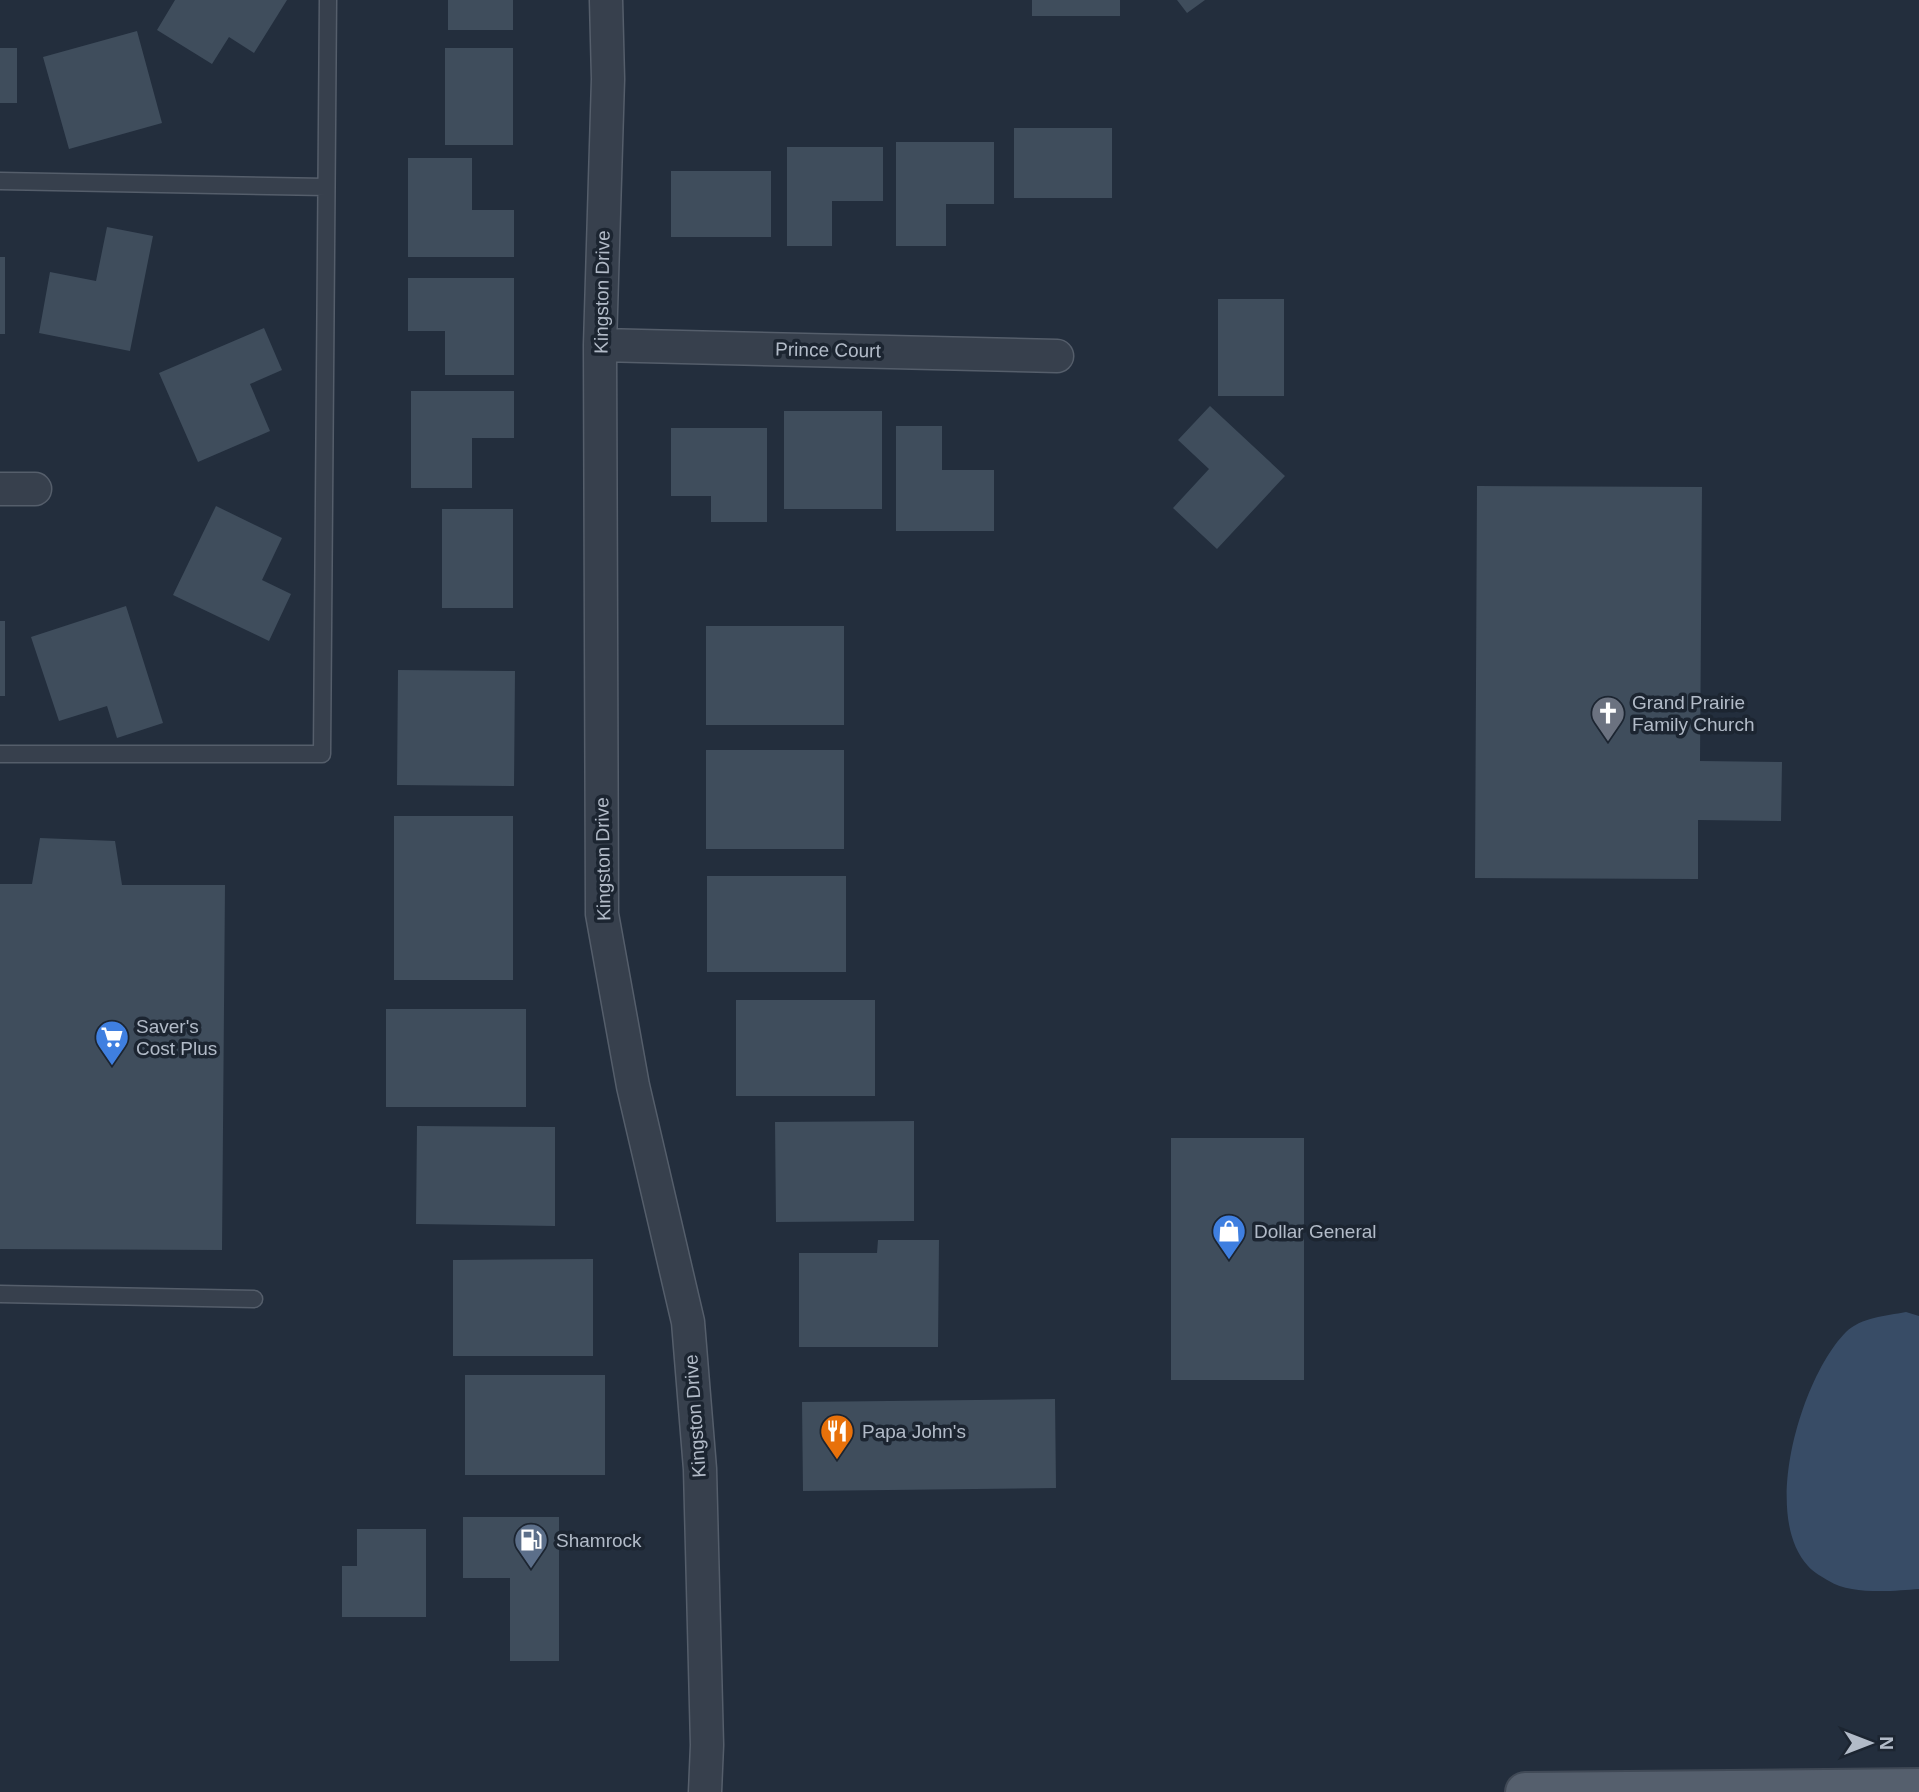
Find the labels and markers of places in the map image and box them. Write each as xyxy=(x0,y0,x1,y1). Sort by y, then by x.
place label: Grand Prairie Family Church xyxy=(1632,692,1754,735)
church icon: Grand Prairie Family Church xyxy=(1589,694,1627,743)
place label: Saver's Cost Plus xyxy=(136,1016,217,1059)
supermarket icon: Saver's Cost Plus xyxy=(93,1018,131,1067)
shop icon: Dollar General xyxy=(1210,1212,1248,1261)
place label: Dollar General xyxy=(1254,1221,1377,1242)
restaurant icon: Papa John's xyxy=(818,1412,856,1461)
place label: Papa John's xyxy=(862,1421,966,1442)
fuel station icon: Shamrock xyxy=(512,1521,550,1570)
place label: Shamrock xyxy=(556,1530,642,1551)

